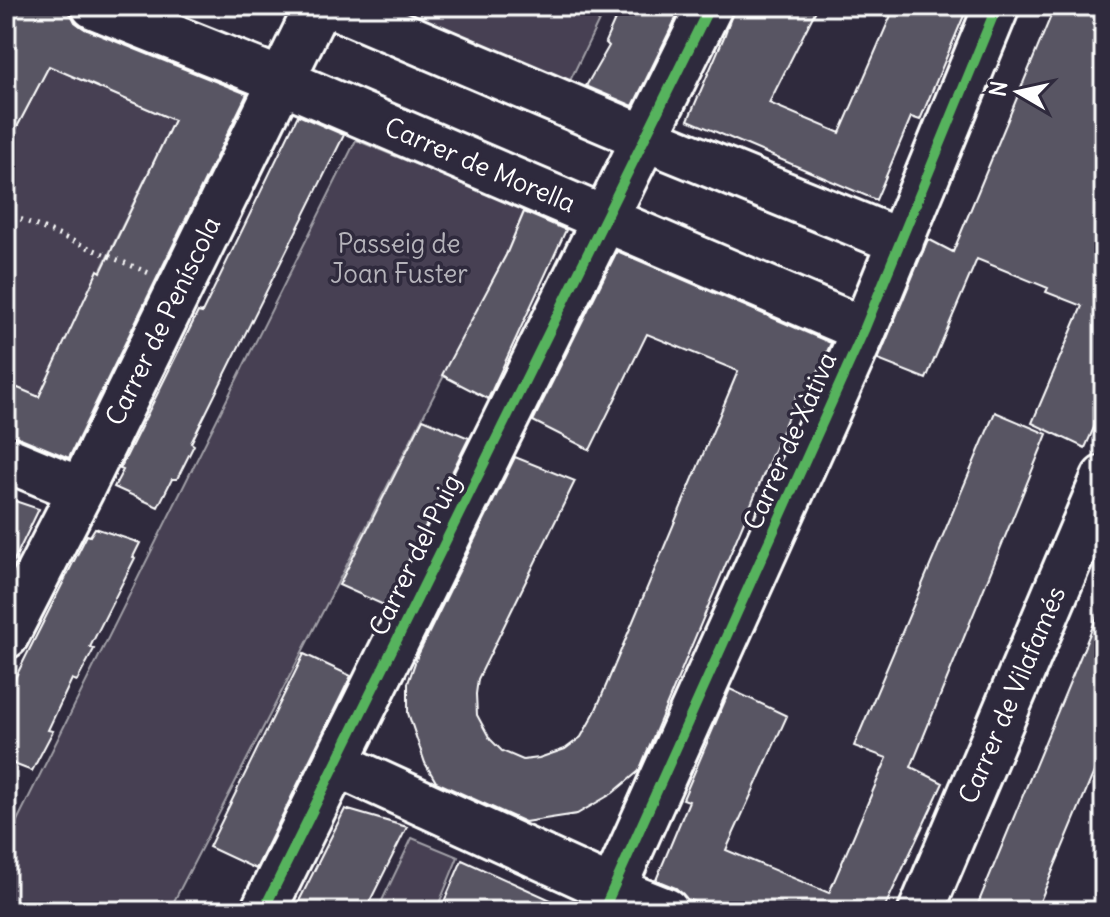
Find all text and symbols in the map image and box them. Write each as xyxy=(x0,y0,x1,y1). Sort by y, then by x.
north arrow xyxy=(978,52,1058,132)
text: N xyxy=(983,79,1013,99)
street label: Carrer de Morella xyxy=(380,109,581,220)
street label: Carrer de Peníscola xyxy=(98,211,227,430)
park label: Passeig de Joan Fuster xyxy=(330,227,468,290)
street label: Carrer de Xàtiva xyxy=(736,347,843,535)
street label: Carrer del Puig xyxy=(361,469,468,641)
street label: Carrer de Vilafamés xyxy=(951,581,1072,808)

